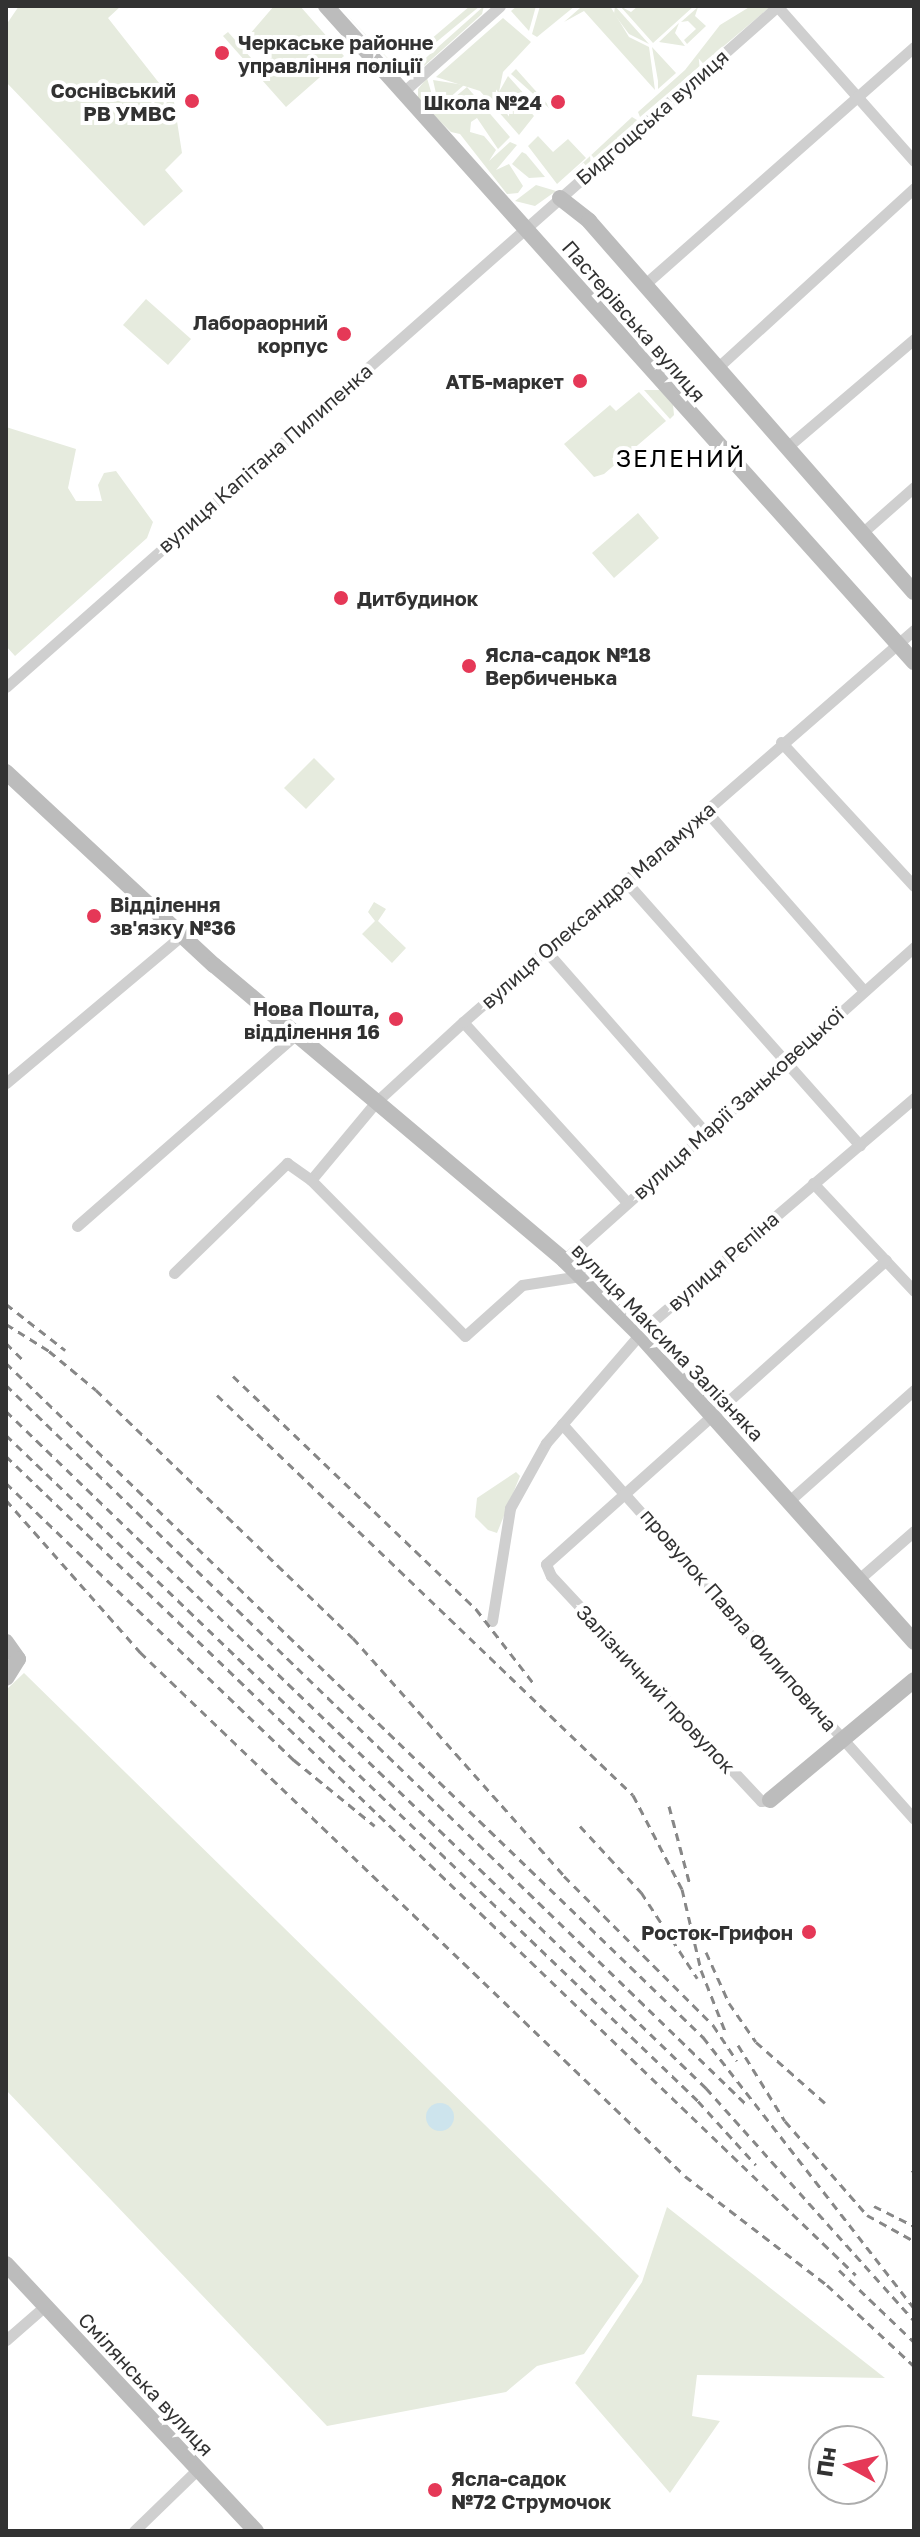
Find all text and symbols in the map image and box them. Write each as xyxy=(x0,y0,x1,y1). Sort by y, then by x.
place label: Черкаське районне управління поліції xyxy=(238,30,434,77)
marker: Черкаське районне управління поліції xyxy=(213,44,231,62)
street label: Бидгощська вулиця xyxy=(571,44,733,190)
place label: Соснівський РВ УМВС xyxy=(51,78,176,125)
place label: Школа №24 xyxy=(424,90,542,114)
marker: Соснівський РВ УМВС xyxy=(183,92,201,110)
marker: Школа №24 xyxy=(549,93,567,111)
street label: Пастерівська вулиця xyxy=(557,235,711,407)
place label: Лабораорний корпус xyxy=(193,310,328,357)
marker: Лабораорний корпус xyxy=(335,325,353,343)
street label: вулиця Капітана Пилипенка xyxy=(153,358,377,558)
place label: АТБ-маркет xyxy=(446,369,564,393)
marker: АТБ-маркет xyxy=(571,372,589,390)
district label: ЗЕЛЕНИЙ xyxy=(616,444,746,472)
place label: Дитбудинок xyxy=(357,586,478,610)
marker: Дитбудинок xyxy=(332,589,350,607)
place label: Ясла-садок №18 Вербиченька xyxy=(485,642,651,689)
marker: Ясла-садок №18 Вербиченька xyxy=(460,657,478,675)
street label: вулиця Олександра Маламужа xyxy=(476,797,720,1013)
place label: Відділення зв'язку №36 xyxy=(110,892,236,939)
marker: Відділення зв'язку №36 xyxy=(85,907,103,925)
place label: Нова Пошта, відділення 16 xyxy=(244,996,380,1043)
street label: вулиця Марії Заньковецької xyxy=(628,1002,848,1204)
marker: Нова Пошта, відділення 16 xyxy=(387,1010,405,1028)
street label: вулиця Рєпіна xyxy=(663,1206,783,1316)
street label: вулиця Максима Залізняка xyxy=(567,1238,769,1446)
street label: провулок Павла Филиповича xyxy=(636,1504,842,1736)
street label: Залізничний провулок xyxy=(572,1600,740,1778)
place label: Росток-Грифон xyxy=(641,1920,793,1944)
marker: Росток-Грифон xyxy=(800,1923,818,1941)
street label: Смілянська вулиця xyxy=(73,2307,219,2461)
north arrow xyxy=(808,2425,888,2505)
text: Пн xyxy=(810,2445,841,2479)
place label: Ясла-садок №72 Струмочок xyxy=(451,2466,611,2513)
marker: Ясла-садок №72 Струмочок xyxy=(426,2481,444,2499)

